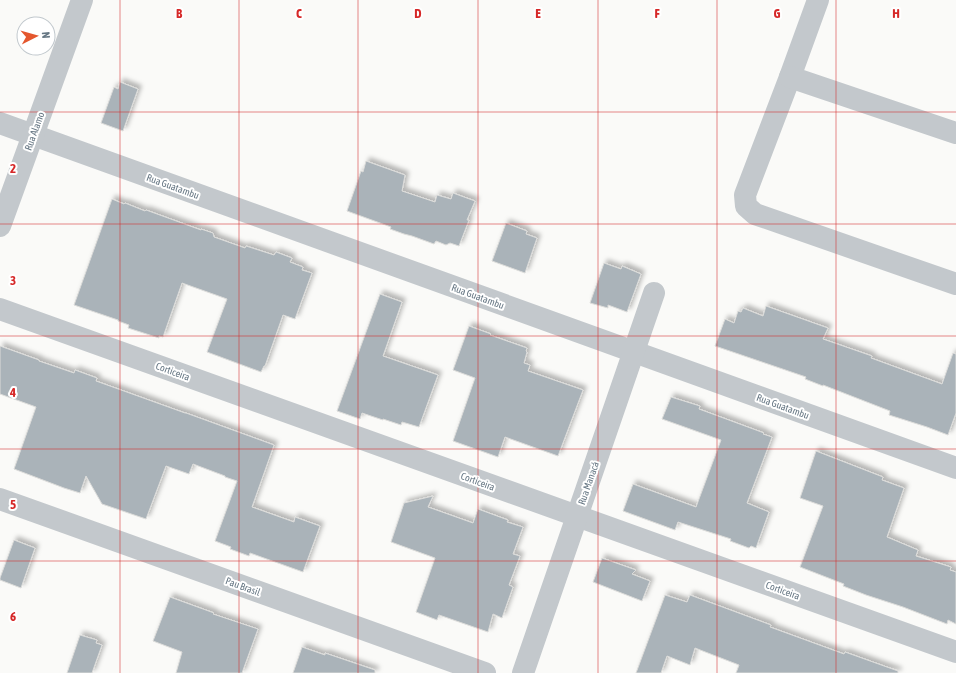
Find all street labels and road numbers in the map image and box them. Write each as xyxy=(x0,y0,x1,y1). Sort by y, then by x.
street label: Rua Alamo xyxy=(22,110,47,152)
street label: Rua Guatambu xyxy=(145,172,201,201)
street label: Rua Guatambu xyxy=(450,282,506,311)
street label: Corticeira xyxy=(154,360,192,383)
street label: Rua Guatambu xyxy=(755,392,811,421)
street label: Rua Manacá xyxy=(576,460,601,506)
street label: Corticeira xyxy=(459,470,497,493)
street label: Pau Brasil xyxy=(224,575,262,598)
street label: Corticeira xyxy=(764,579,802,602)

